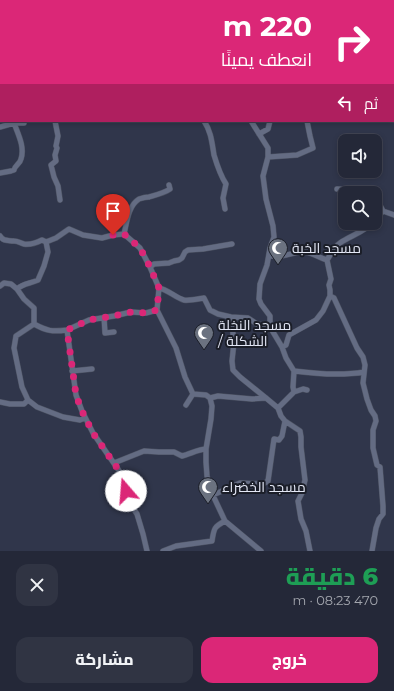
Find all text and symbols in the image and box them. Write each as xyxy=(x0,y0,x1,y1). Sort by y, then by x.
text: 220 m xyxy=(223,9,312,43)
icon: right xyxy=(326,16,378,68)
text: انعطف يمينًا xyxy=(221,49,312,71)
icon: left xyxy=(334,92,356,114)
text: ثم xyxy=(364,94,378,113)
map controls xyxy=(338,134,382,230)
button: sound xyxy=(338,134,382,178)
button: search xyxy=(338,186,382,230)
pin xyxy=(96,194,130,235)
icon: arrive xyxy=(102,200,124,222)
mosque icon: مسجد الخبة xyxy=(267,237,289,265)
place label: مسجد الخبة xyxy=(292,239,361,257)
place label: مسجد النخلة / الشكلة xyxy=(217,316,291,350)
mosque icon: مسجد النخلة / الشكلة xyxy=(193,322,215,350)
position arrow xyxy=(105,470,147,512)
mosque icon: مسجد الخضراء xyxy=(197,476,219,504)
place label: مسجد الخضراء xyxy=(222,478,306,496)
text: 6 دقيقة xyxy=(286,562,378,591)
button: close xyxy=(16,564,58,606)
text: 470 m · 08:23 xyxy=(292,592,378,608)
button: مشاركة xyxy=(16,637,193,683)
button: خروج xyxy=(201,637,378,683)

